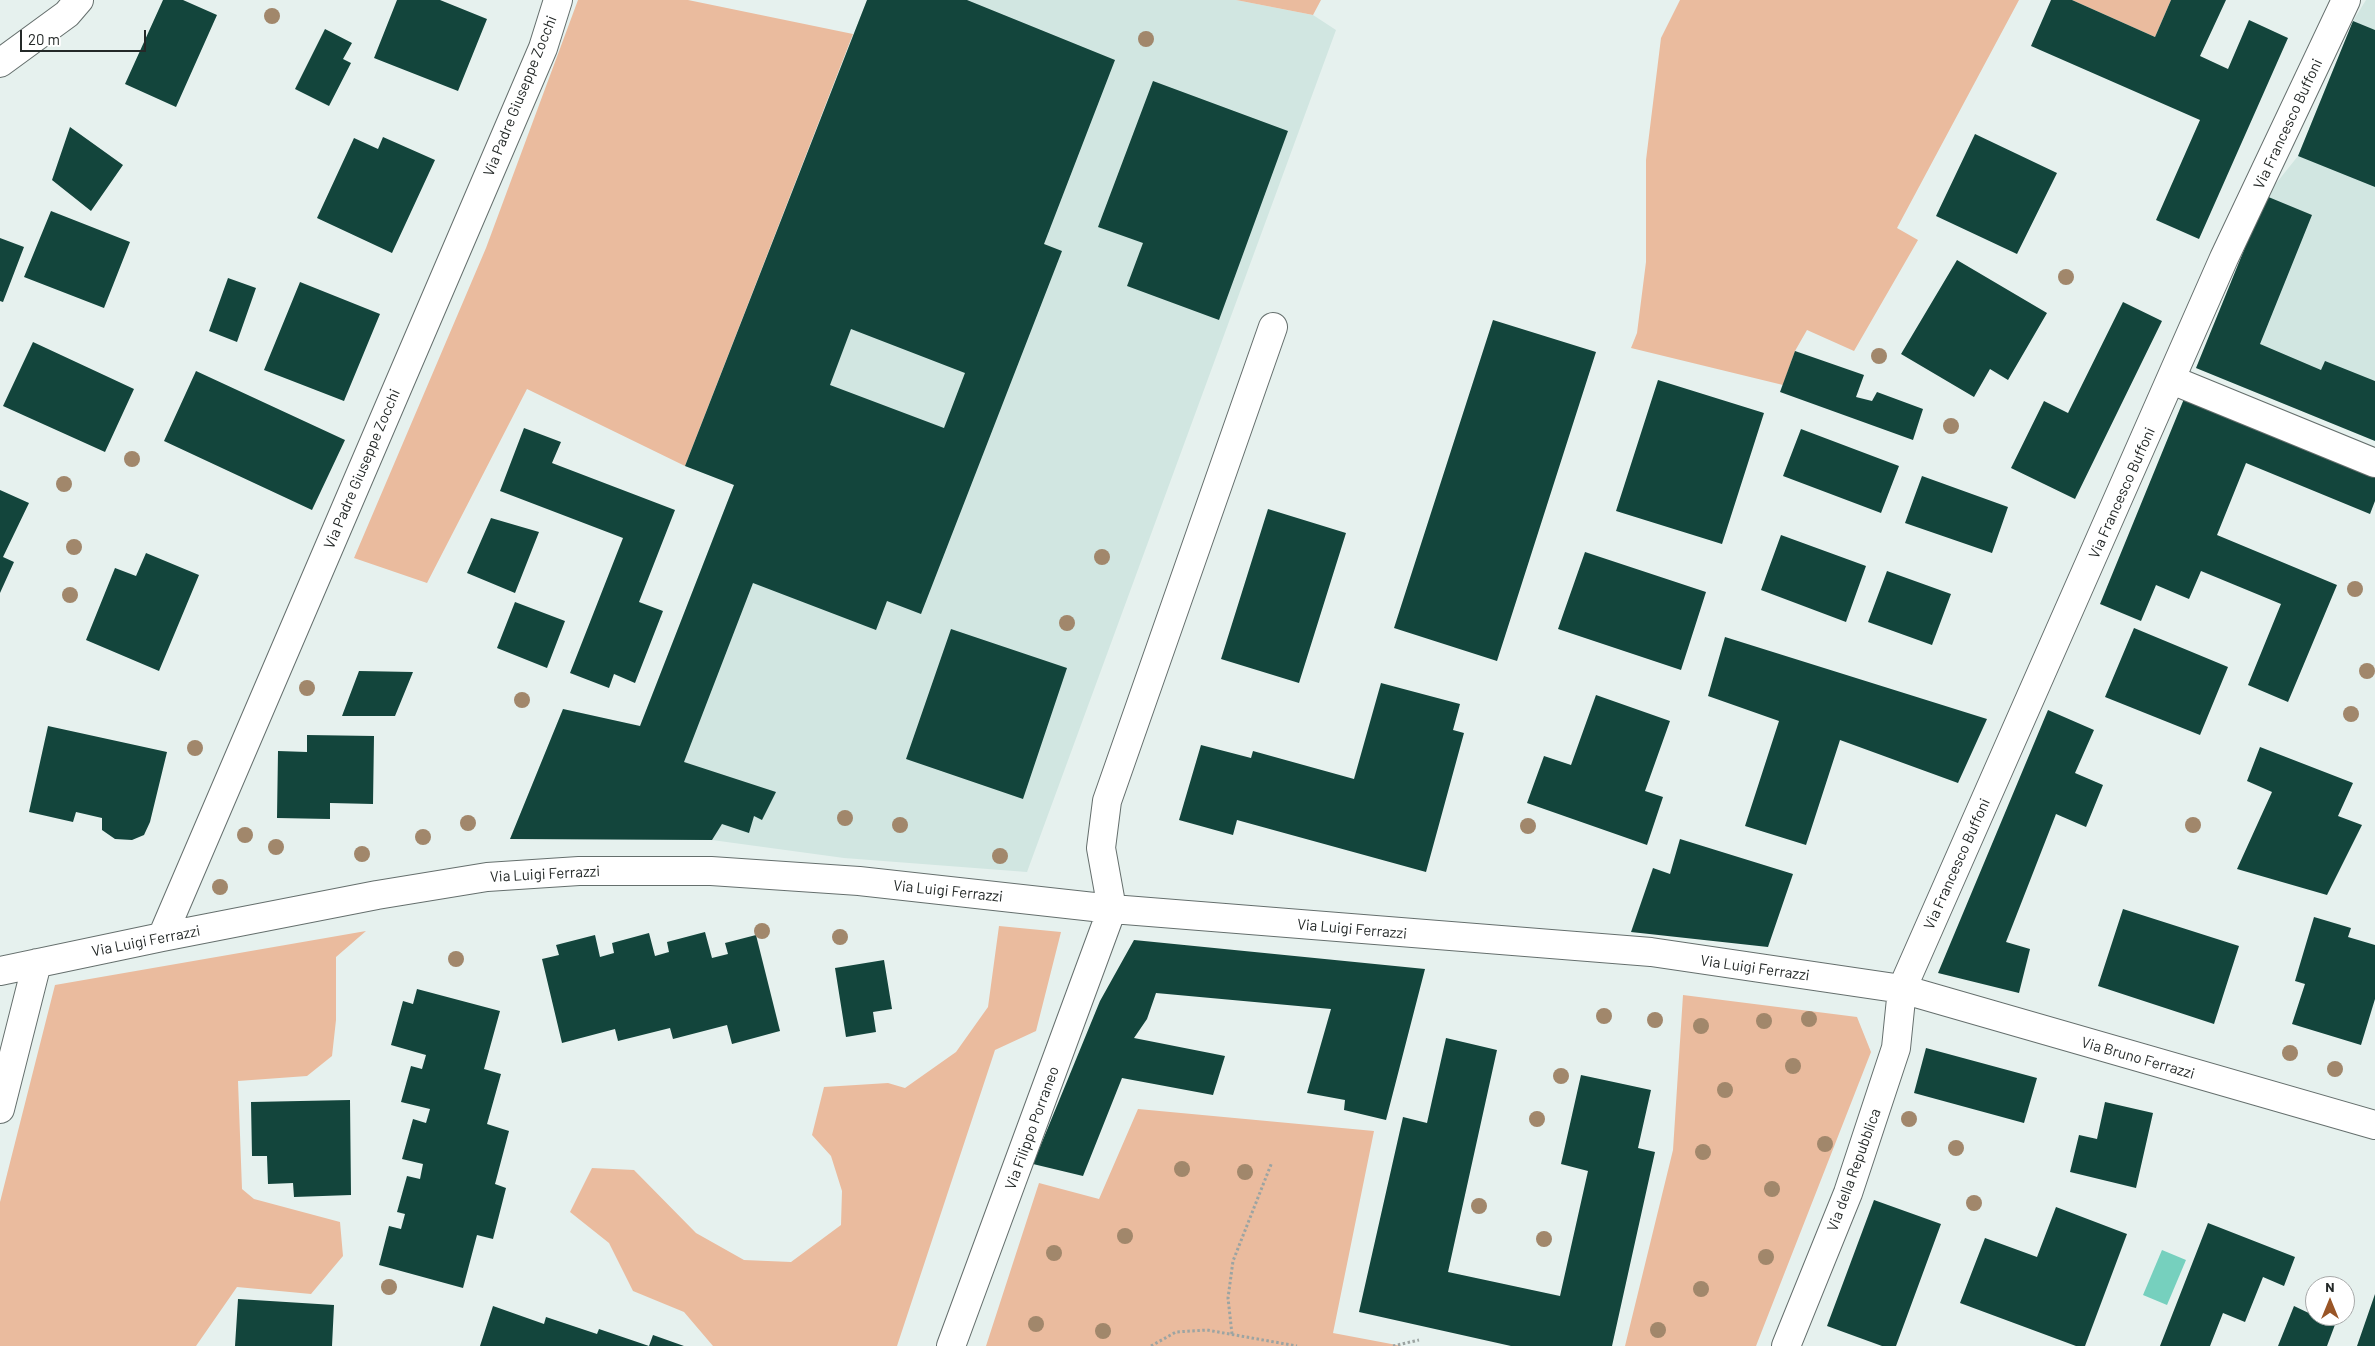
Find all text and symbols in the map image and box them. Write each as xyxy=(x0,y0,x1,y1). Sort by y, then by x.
street label: Via Padre Giuseppe Zocchi xyxy=(479,13,561,179)
scale bar xyxy=(22,20,149,52)
text: 20 m xyxy=(28,30,60,48)
street label: Via Francesco Buffoni xyxy=(2250,56,2326,192)
street label: Via Padre Giuseppe Zocchi xyxy=(320,386,404,552)
street label: Via Francesco Buffoni xyxy=(2085,425,2159,561)
street label: Via Francesco Buffoni xyxy=(1920,796,1994,932)
street label: Via Luigi Ferrazzi xyxy=(490,862,600,886)
street label: Via Luigi Ferrazzi xyxy=(892,876,1004,906)
street label: Via Luigi Ferrazzi xyxy=(1296,915,1408,943)
street label: Via Luigi Ferrazzi xyxy=(90,922,202,960)
street label: Via Luigi Ferrazzi xyxy=(1699,951,1811,985)
street label: Via Bruno Ferrazzi xyxy=(2079,1033,2197,1083)
street label: Via Filippo Porraneo xyxy=(1001,1064,1063,1192)
street label: Via della Repubblica xyxy=(1823,1106,1885,1234)
north arrow xyxy=(2305,1276,2355,1326)
text: N xyxy=(2325,1278,2335,1295)

